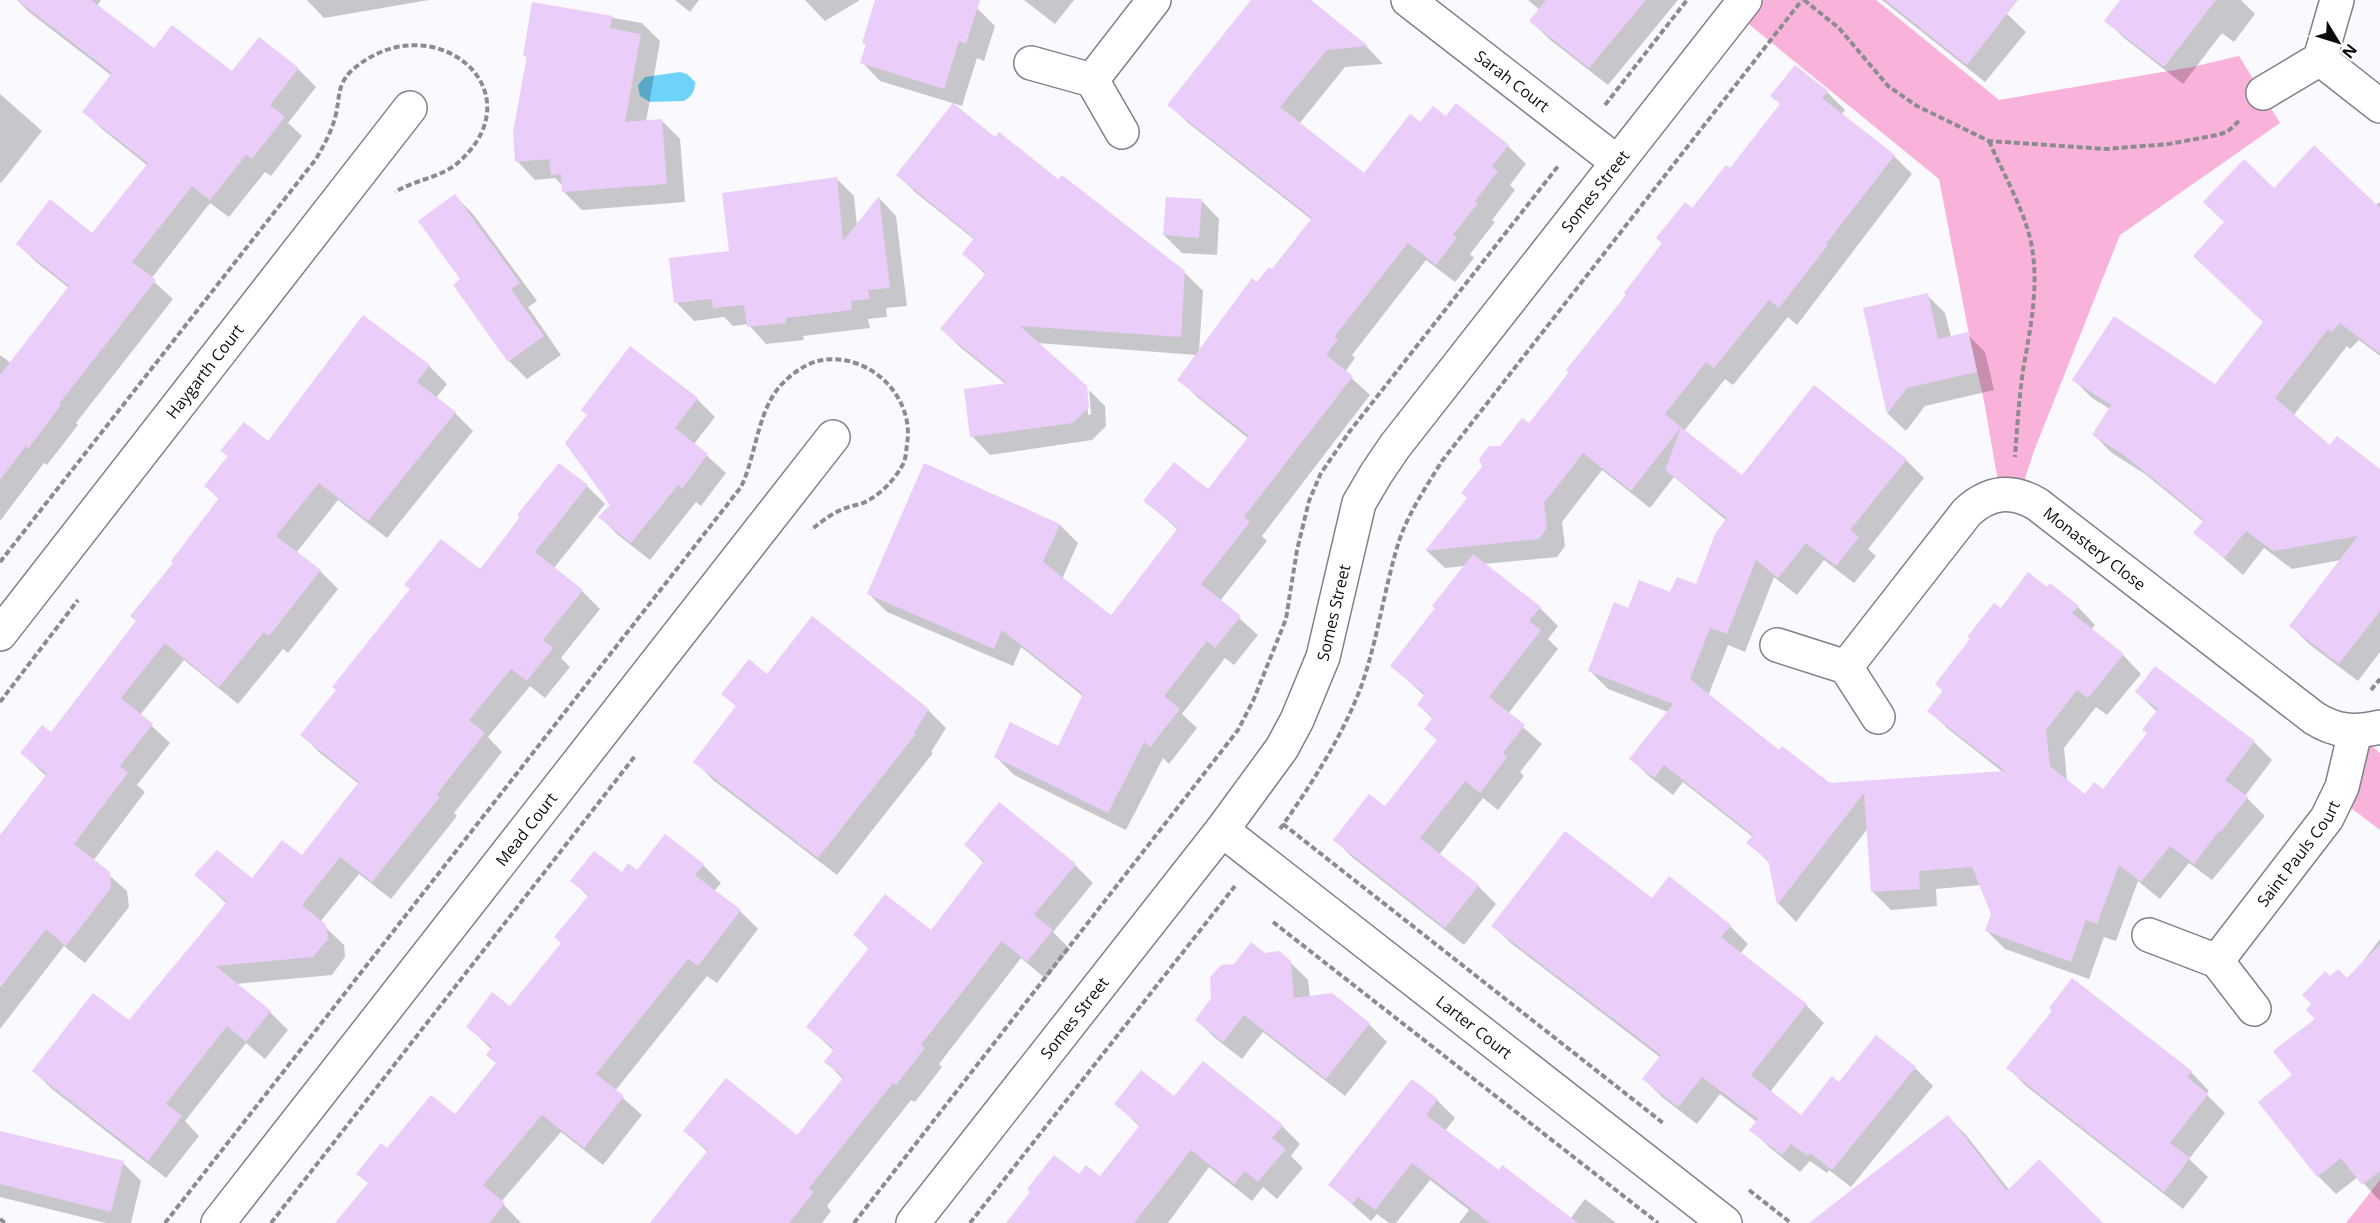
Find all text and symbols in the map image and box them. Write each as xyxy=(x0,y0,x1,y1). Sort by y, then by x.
north arrow xyxy=(2308,12,2368,72)
text: N xyxy=(2337,39,2362,63)
street label: Sarah Court xyxy=(1470,45,1554,117)
street label: Somes Street xyxy=(1556,145,1634,237)
street label: Haygarth Court xyxy=(161,319,249,423)
street label: Monastery Close xyxy=(2039,502,2151,595)
street label: Somes Street xyxy=(1311,562,1355,663)
street label: Mead Court xyxy=(490,788,562,871)
street label: Saint Pauls Court xyxy=(2252,797,2345,911)
street label: Somes Street xyxy=(1035,972,1114,1063)
street label: Larter Court xyxy=(1432,990,1517,1064)

